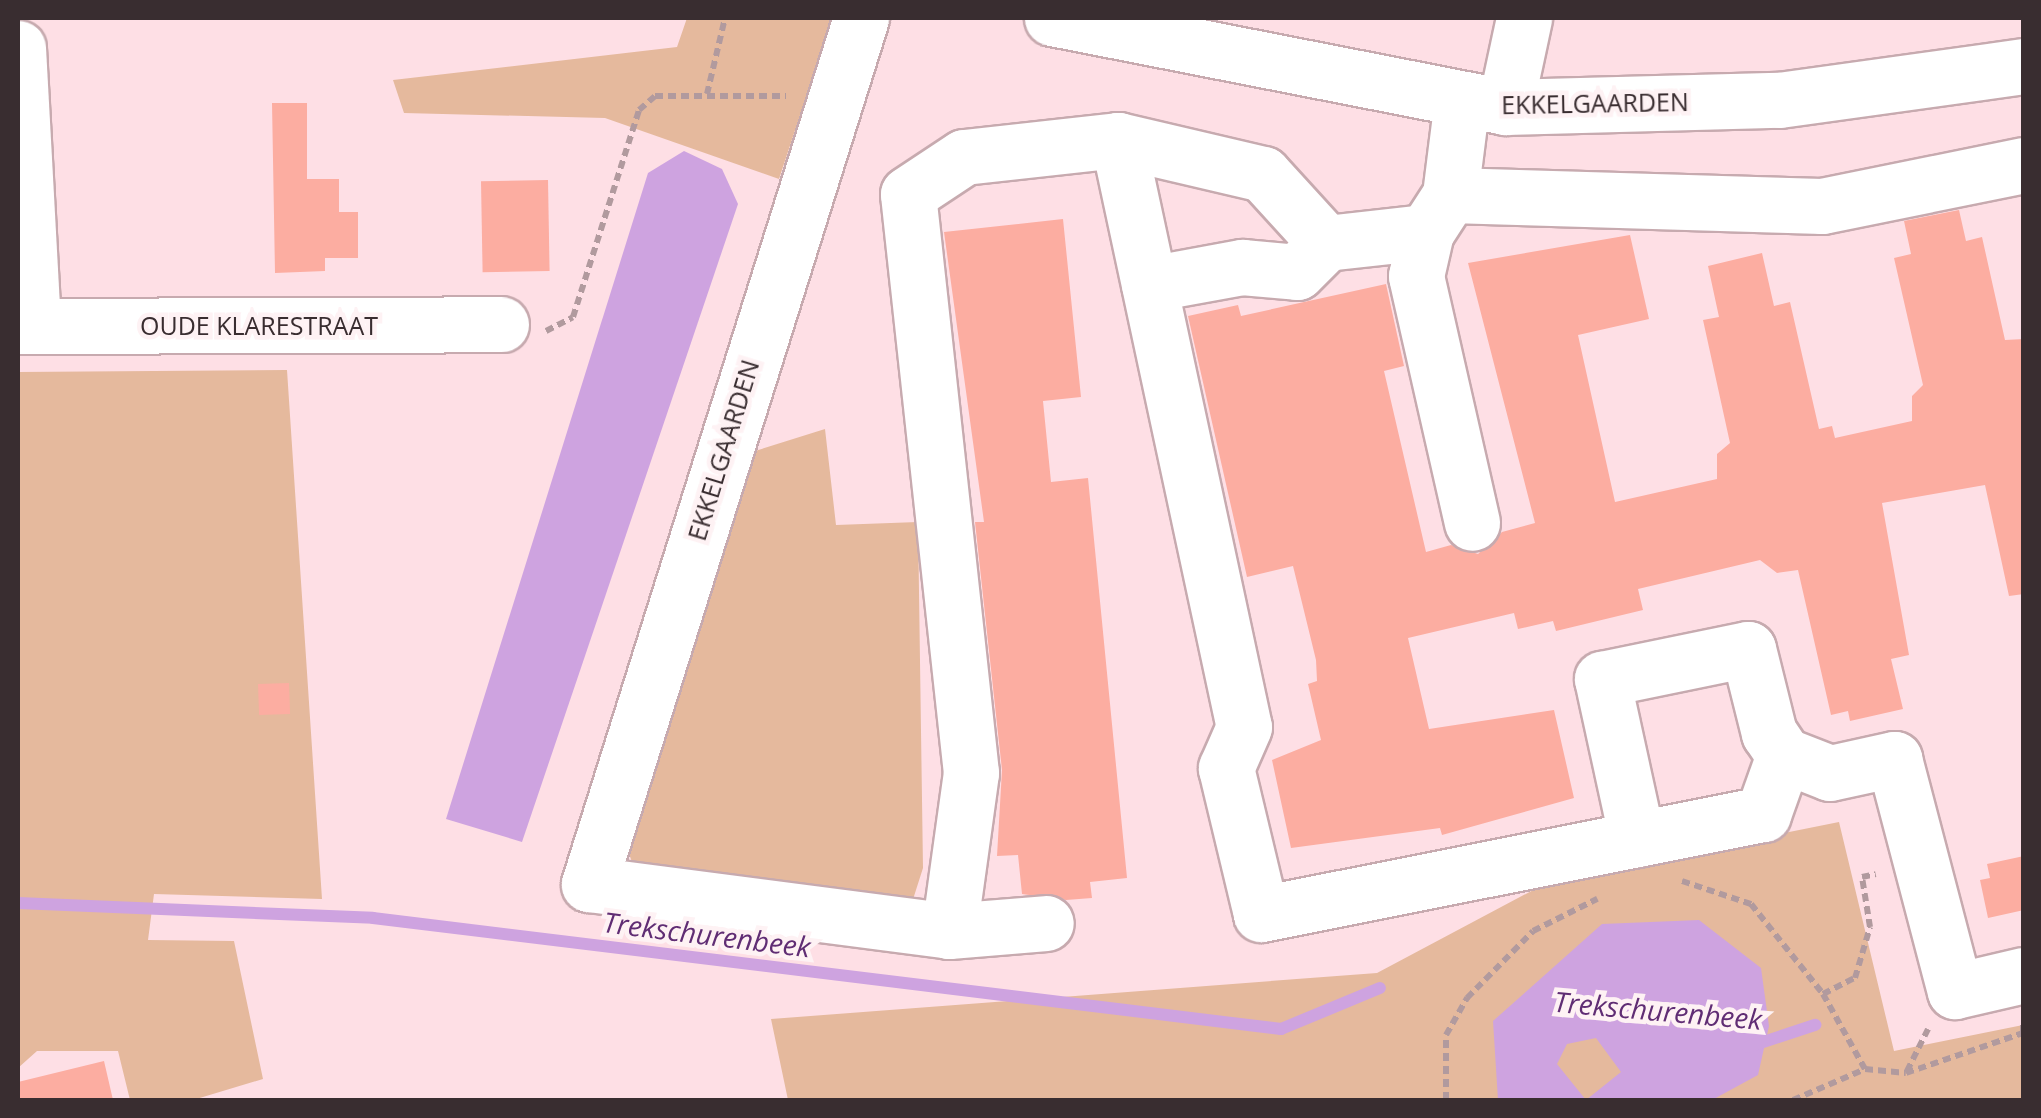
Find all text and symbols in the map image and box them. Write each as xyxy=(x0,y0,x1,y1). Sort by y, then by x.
street label: EKKELGAARDEN xyxy=(1501,86,1689,120)
street label: OUDE KLARESTRAAT xyxy=(140,310,378,340)
street label: EKKELGAARDEN xyxy=(681,356,765,544)
water label: Trekschurenbeek xyxy=(601,905,813,963)
water label: Trekschurenbeek xyxy=(1553,984,1763,1036)

